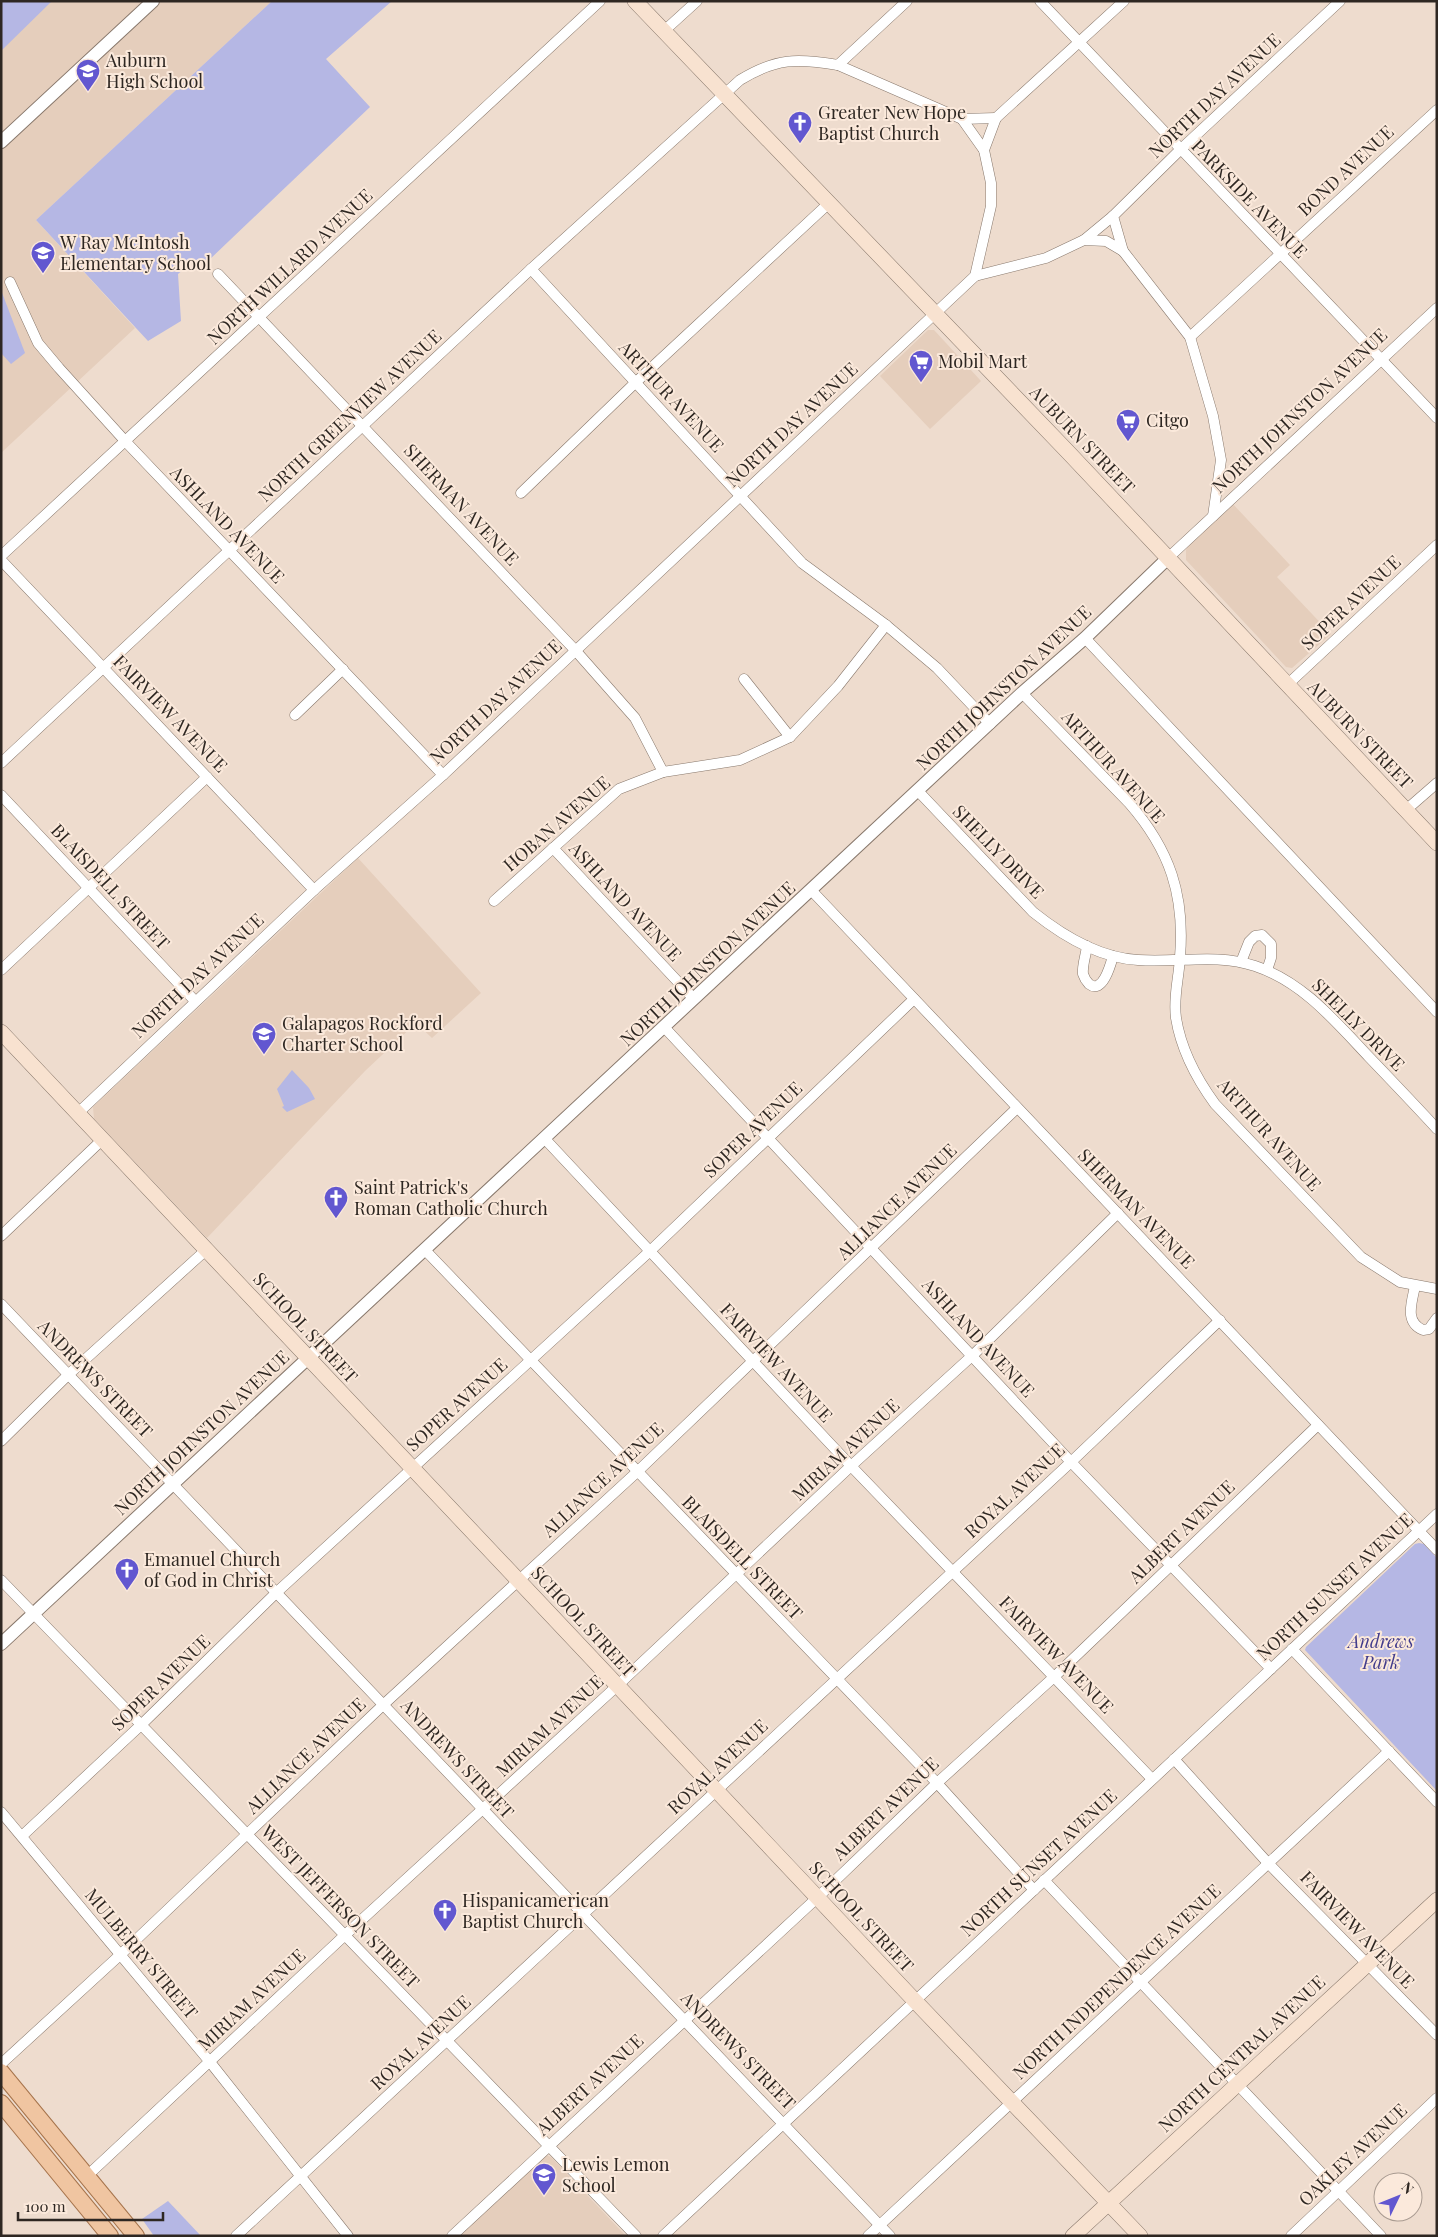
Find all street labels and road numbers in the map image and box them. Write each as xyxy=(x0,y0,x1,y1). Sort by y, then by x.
street label: NORTH DAY AVENUE xyxy=(1143,28,1286,163)
street label: BOND AVENUE xyxy=(1292,120,1398,221)
street label: PARKSIDE AVENUE xyxy=(1187,134,1313,263)
street label: NORTH WILLARD AVENUE xyxy=(201,183,377,349)
street label: NORTH JOHNSTON AVENUE xyxy=(1207,323,1392,498)
street label: NORTH GREENVIEW AVENUE xyxy=(253,324,446,507)
street label: ARTHUR AVENUE xyxy=(613,335,729,457)
street label: NORTH DAY AVENUE xyxy=(720,357,863,492)
street label: AUBURN STREET xyxy=(1024,379,1141,499)
street label: SHERMAN AVENUE xyxy=(399,438,524,570)
street label: ASHLAND AVENUE xyxy=(165,460,290,588)
street label: SOPER AVENUE xyxy=(1295,550,1405,655)
street label: NORTH JOHNSTON AVENUE xyxy=(911,600,1096,775)
street label: NORTH DAY AVENUE xyxy=(424,634,567,769)
street label: FAIRVIEW AVENUE xyxy=(108,649,233,777)
street label: AUBURN STREET xyxy=(1302,674,1419,794)
street label: ARTHUR AVENUE xyxy=(1056,704,1171,828)
street label: HOBAN AVENUE xyxy=(498,770,615,876)
street label: SHELLY DRIVE xyxy=(948,799,1050,903)
street label: BLAISDELL STREET xyxy=(46,818,175,954)
street label: ASHLAND AVENUE xyxy=(564,836,687,966)
street label: NORTH JOHNSTON AVENUE xyxy=(615,876,800,1051)
street label: NORTH DAY AVENUE xyxy=(126,908,269,1043)
street label: SHELLY DRIVE xyxy=(1307,973,1410,1076)
street label: ARTHUR AVENUE xyxy=(1212,1072,1327,1196)
street label: SOPER AVENUE xyxy=(698,1076,807,1183)
street label: ALLIANCE AVENUE xyxy=(831,1138,961,1265)
street label: SHERMAN AVENUE xyxy=(1073,1143,1200,1273)
street label: SCHOOL STREET xyxy=(248,1267,363,1388)
street label: ASHLAND AVENUE xyxy=(917,1272,1040,1402)
street label: FAIRVIEW AVENUE xyxy=(715,1298,838,1427)
street label: ANDREWS STREET xyxy=(32,1313,158,1443)
street label: NORTH JOHNSTON AVENUE xyxy=(109,1345,294,1520)
street label: SOPER AVENUE xyxy=(401,1352,512,1456)
street label: MIRIAM AVENUE xyxy=(786,1393,904,1505)
street label: ALLIANCE AVENUE xyxy=(536,1417,668,1543)
street label: ROYAL AVENUE xyxy=(959,1438,1070,1543)
street label: ALBERT AVENUE xyxy=(1122,1475,1239,1589)
street label: BLAISDELL STREET xyxy=(677,1490,808,1624)
street label: NORTH SUNSET AVENUE xyxy=(1251,1507,1418,1665)
street label: SCHOOL STREET xyxy=(526,1561,641,1682)
street label: FAIRVIEW AVENUE xyxy=(994,1590,1119,1718)
street label: SOPER AVENUE xyxy=(106,1629,215,1736)
street label: MIRIAM AVENUE xyxy=(490,1669,608,1781)
street label: ALLIANCE AVENUE xyxy=(240,1692,370,1819)
street label: ANDREWS STREET xyxy=(395,1693,519,1823)
street label: ROYAL AVENUE xyxy=(662,1714,773,1819)
street label: ALBERT AVENUE xyxy=(826,1752,943,1866)
street label: NORTH SUNSET AVENUE xyxy=(955,1783,1122,1941)
street label: WEST JEFFERSON STREET xyxy=(256,1819,425,1993)
street label: SCHOOL STREET xyxy=(804,1856,919,1977)
street label: FAIRVIEW AVENUE xyxy=(1295,1865,1420,1993)
street label: NORTH INDEPENDENCE AVENUE xyxy=(1007,1878,1225,2084)
street label: MULBERRY STREET xyxy=(80,1883,203,2024)
street label: MIRIAM AVENUE xyxy=(192,1943,310,2055)
street label: NORTH CENTRAL AVENUE xyxy=(1153,1970,1330,2137)
street label: ANDREWS STREET xyxy=(675,1985,801,2115)
street label: ROYAL AVENUE xyxy=(365,1990,476,2095)
street label: ALBERT AVENUE xyxy=(530,2028,648,2141)
street label: OAKLEY AVENUE xyxy=(1294,2099,1412,2211)

